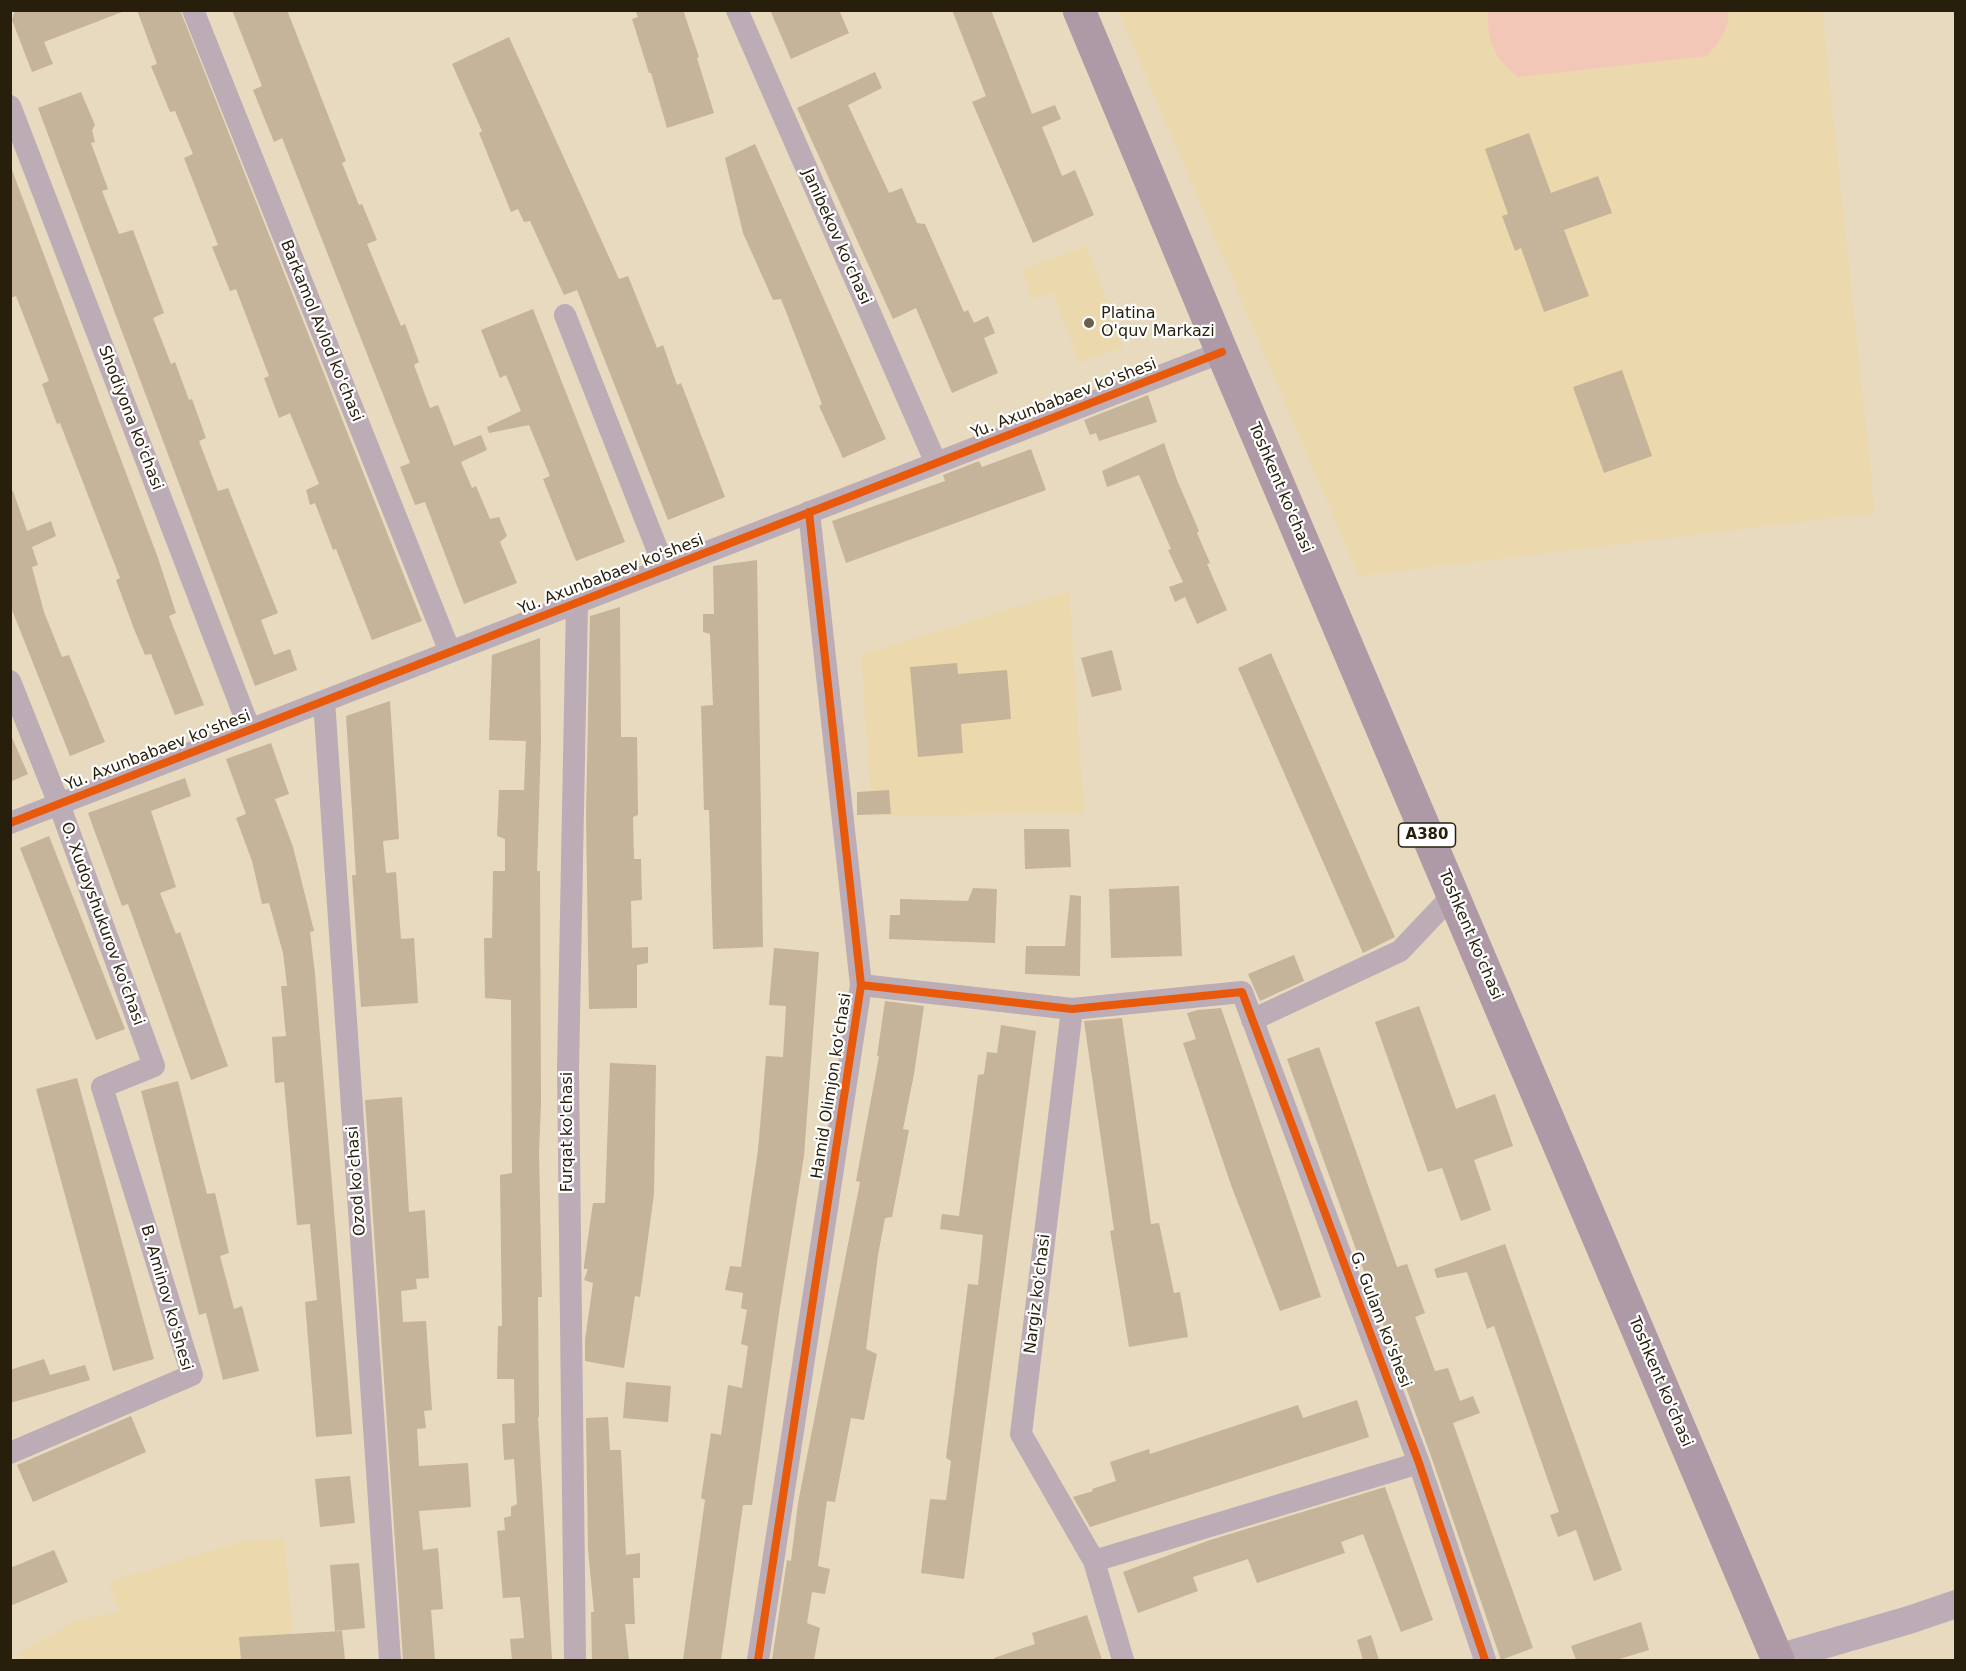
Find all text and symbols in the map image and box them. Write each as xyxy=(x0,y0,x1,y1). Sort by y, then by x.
street label: Janibekov ko'chasi xyxy=(797,166,875,308)
street label: Barkamol Avlod ko'chasi xyxy=(276,237,366,425)
place label: Platina O'quv Markazi xyxy=(1101,304,1215,342)
marker: Platina O'quv Markazi xyxy=(1082,316,1096,330)
street label: Shodiyona ko'chasi xyxy=(94,343,166,493)
street label: Yu. Axunbabaev ko'shesi xyxy=(968,355,1160,443)
street label: Toshkent ko'chasi xyxy=(1244,420,1316,556)
street label: Yu. Axunbabaev ko'shesi xyxy=(515,531,707,619)
street label: Yu. Axunbabaev ko'shesi xyxy=(62,707,254,795)
street label: O. Xudoyshukurov ko'chasi xyxy=(56,820,148,1028)
road number: A380 xyxy=(1398,823,1456,847)
street label: Toshkent ko'chasi xyxy=(1434,867,1506,1003)
street label: Hamid Olimjon ko'chasi xyxy=(808,992,856,1180)
street label: Furqat ko'chasi xyxy=(558,1072,578,1192)
street label: Ozod ko'chasi xyxy=(344,1125,370,1237)
street label: B. Aminov ko'shesi xyxy=(136,1223,196,1373)
street label: Nargiz ko'chasi xyxy=(1021,1233,1055,1355)
street label: G. Gulam ko'shesi xyxy=(1345,1249,1415,1391)
street label: Toshkent ko'chasi xyxy=(1624,1314,1696,1450)

